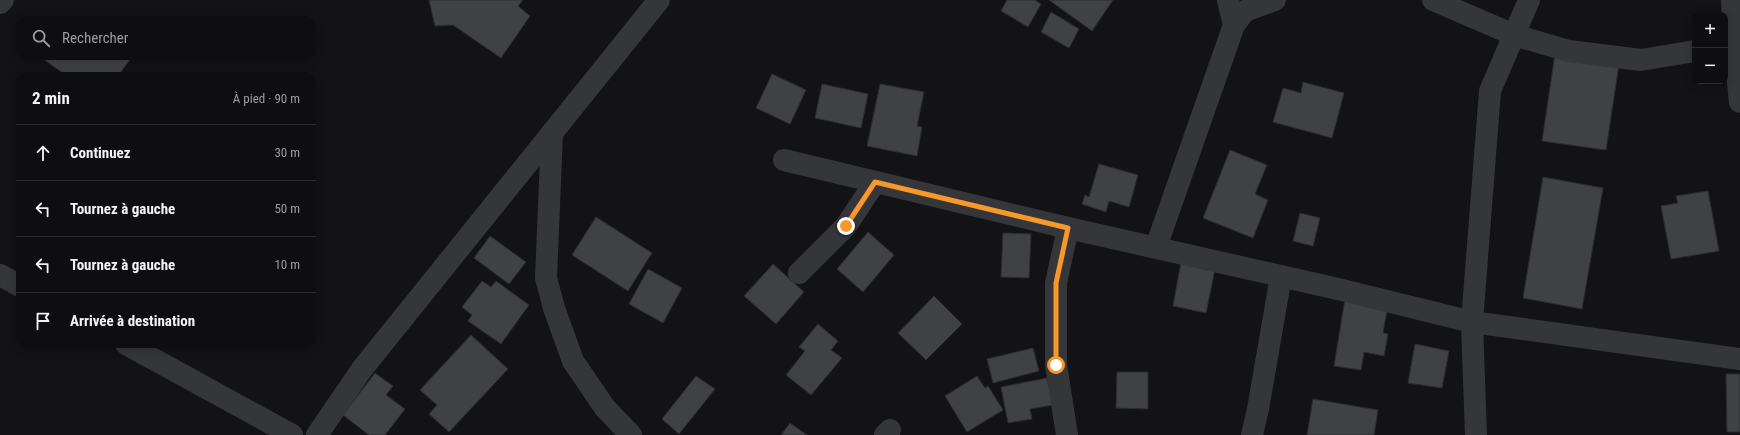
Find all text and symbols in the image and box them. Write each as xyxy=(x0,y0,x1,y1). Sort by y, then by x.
map controls xyxy=(1692,12,1728,84)
button: + xyxy=(1692,12,1728,48)
search box xyxy=(16,16,316,60)
icon: search xyxy=(30,27,52,49)
text: Rechercher xyxy=(62,29,128,47)
button: − xyxy=(1692,48,1728,84)
text: 2 min xyxy=(32,88,70,108)
text: À pied · 90 m xyxy=(233,91,300,106)
icon: ahead xyxy=(32,142,54,164)
text: Continuez xyxy=(70,144,131,162)
text: 30 m xyxy=(274,145,300,160)
icon: left xyxy=(32,198,54,220)
text: Tournez à gauche xyxy=(70,200,175,218)
text: 50 m xyxy=(274,201,300,216)
route end xyxy=(837,217,855,235)
icon: left xyxy=(32,254,54,276)
text: Tournez à gauche xyxy=(70,256,175,274)
text: 10 m xyxy=(274,257,300,272)
icon: arrive xyxy=(32,310,54,332)
text: Arrivée à destination xyxy=(70,312,195,330)
route start xyxy=(1047,356,1065,374)

